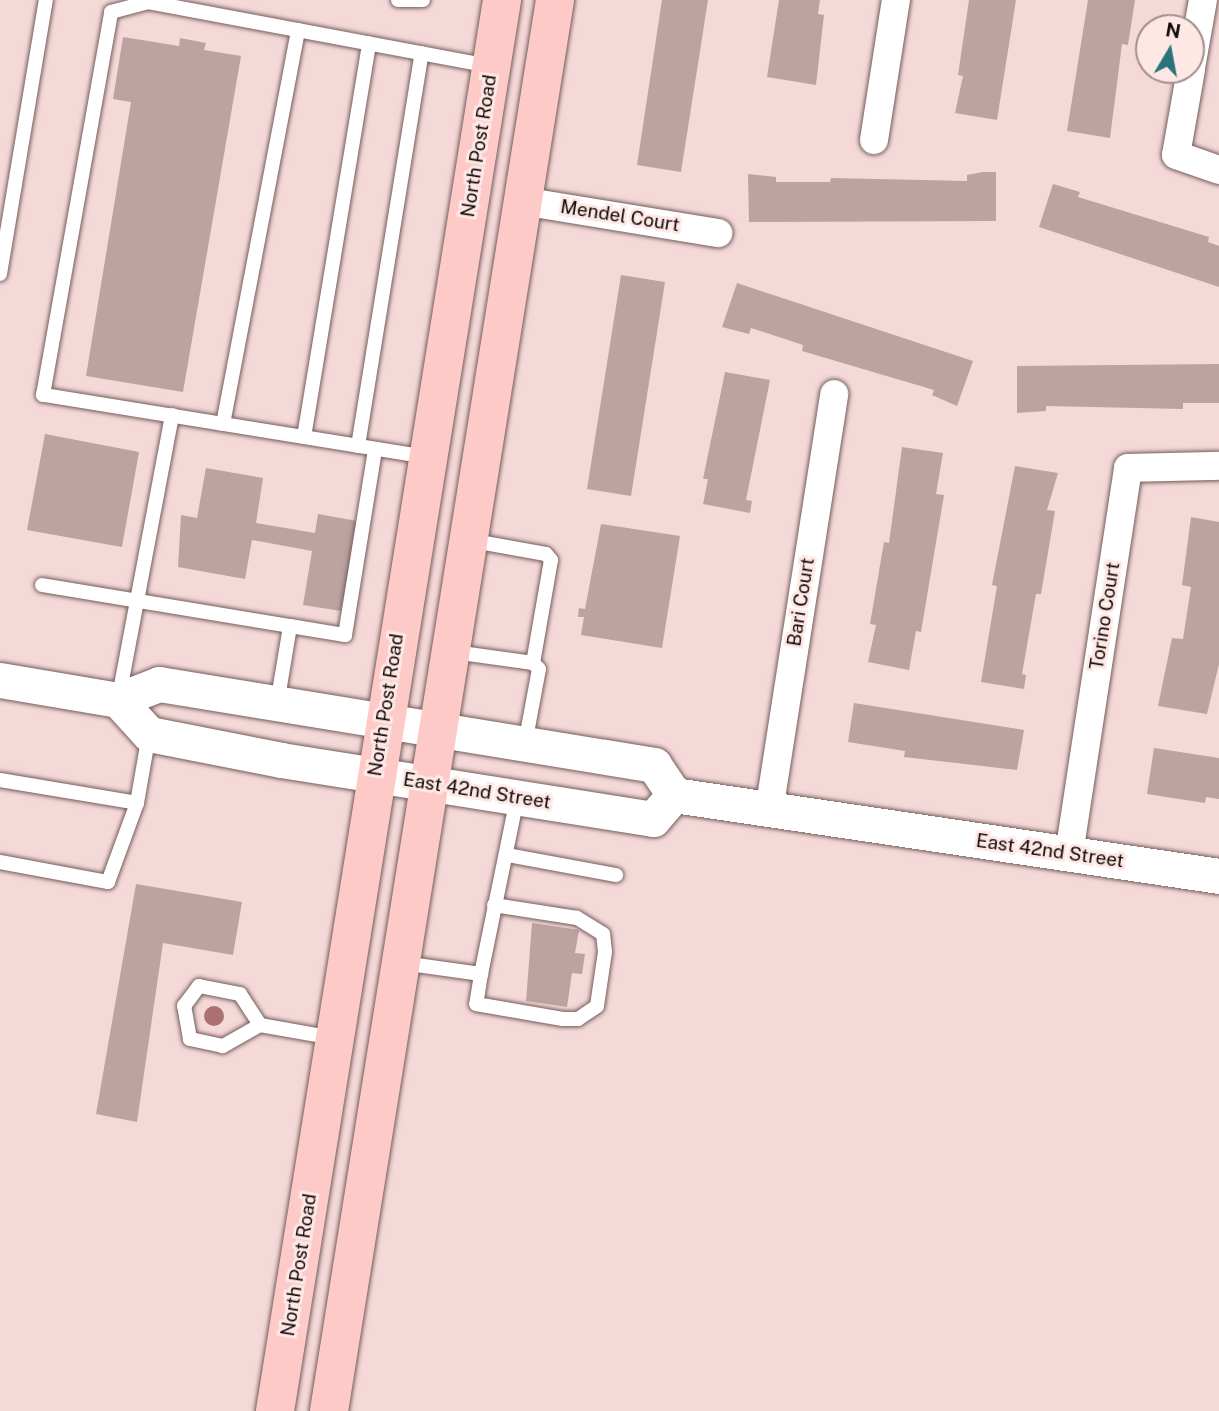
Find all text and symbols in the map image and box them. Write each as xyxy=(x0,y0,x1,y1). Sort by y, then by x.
north arrow xyxy=(1135,14,1205,84)
text: N xyxy=(1164,18,1183,42)
street label: North Post Road xyxy=(456,73,502,219)
street label: Mendel Court xyxy=(559,195,681,237)
street label: Bari Court xyxy=(783,556,819,648)
street label: Torino Court xyxy=(1085,561,1125,671)
street label: North Post Road xyxy=(363,632,409,778)
street label: East 42nd Street xyxy=(402,768,552,814)
street label: East 42nd Street xyxy=(975,829,1125,873)
street label: North Post Road xyxy=(276,1192,322,1338)

